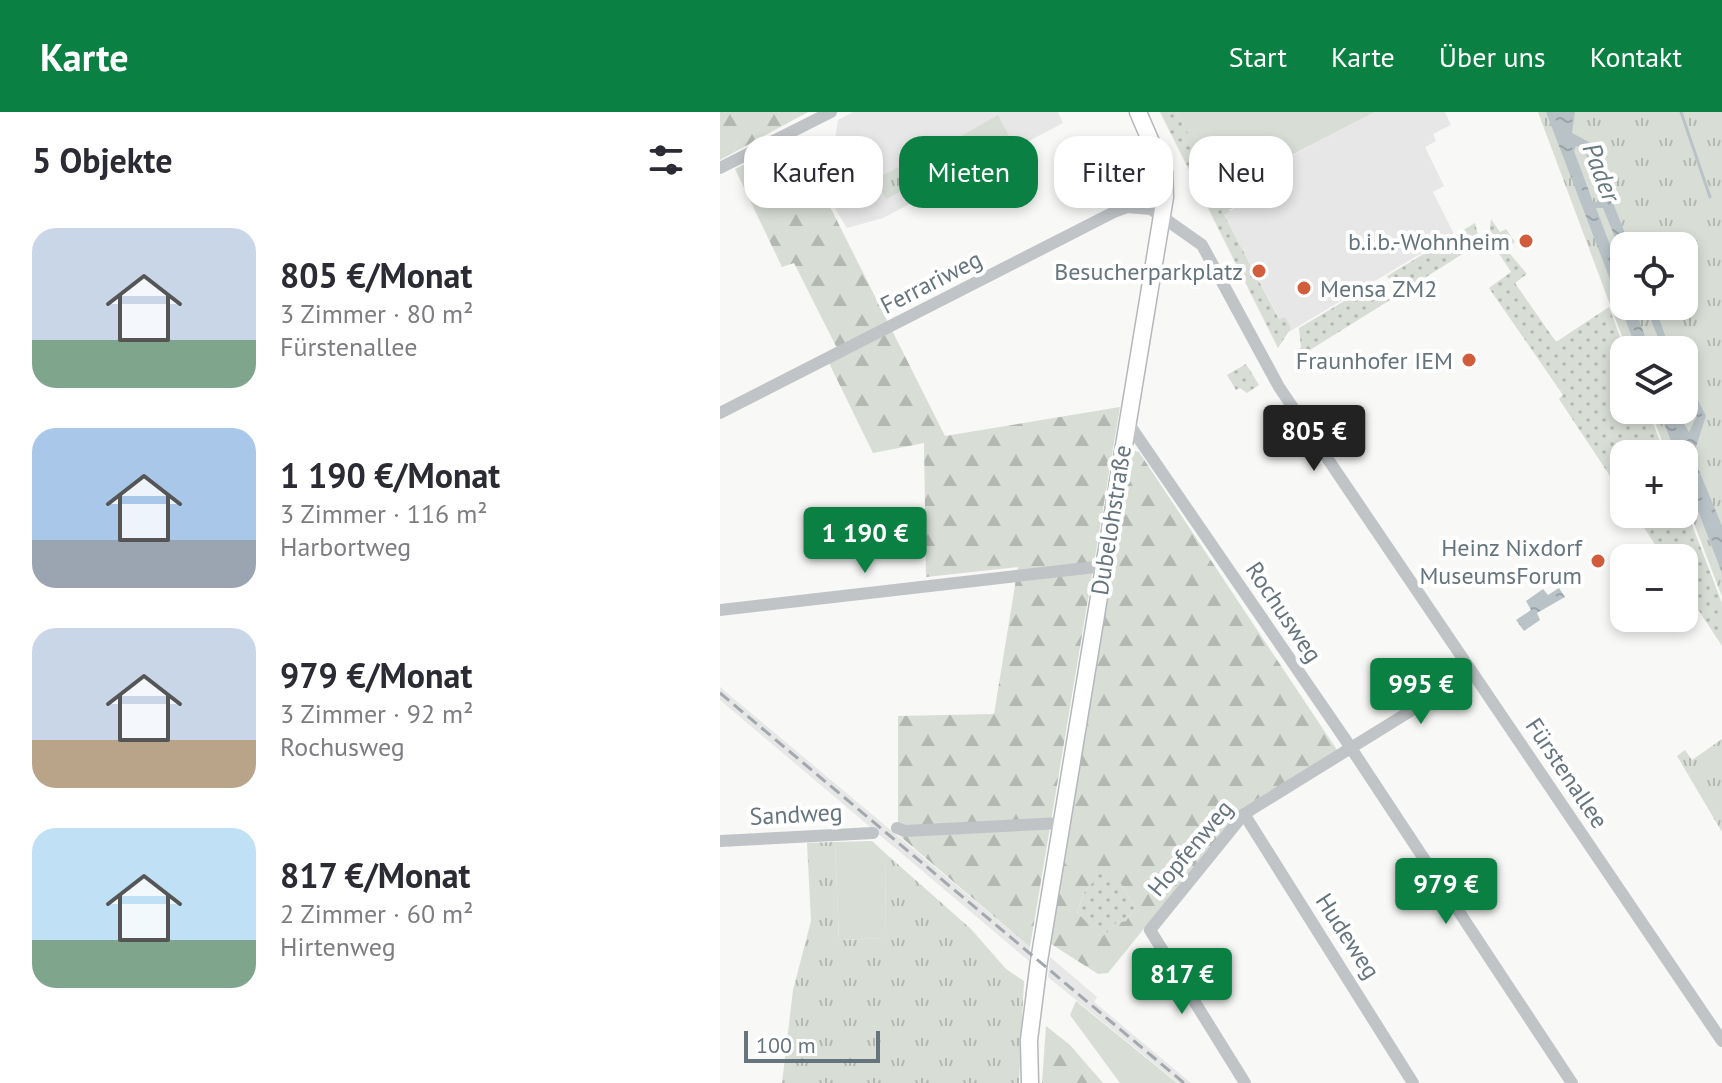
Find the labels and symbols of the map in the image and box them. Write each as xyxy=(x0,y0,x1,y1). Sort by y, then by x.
water label: Pader xyxy=(1576,138,1629,207)
place label: b.i.b.-Wohnheim xyxy=(1348,226,1510,257)
marker: b.i.b.-Wohnheim xyxy=(1517,232,1535,250)
street label: Ferrariweg xyxy=(875,243,987,321)
place label: Besucherparkplatz xyxy=(1054,256,1243,287)
marker: Besucherparkplatz xyxy=(1250,262,1268,280)
place label: Mensa ZM2 xyxy=(1320,273,1437,304)
marker: Mensa ZM2 xyxy=(1295,279,1313,297)
place label: Fraunhofer IEM xyxy=(1296,345,1453,376)
marker: Fraunhofer IEM xyxy=(1460,351,1478,369)
pin: 805 € xyxy=(1258,405,1370,473)
street label: Dubelohstraße xyxy=(1084,443,1138,597)
pin: 1 190 € xyxy=(791,507,939,575)
place label: Heinz Nixdorf MuseumsForum xyxy=(1419,532,1583,591)
marker: Heinz Nixdorf MuseumsForum xyxy=(1589,552,1607,570)
street label: Rochusweg xyxy=(1239,556,1329,668)
pin: 995 € xyxy=(1365,658,1477,726)
street label: Fürstenallee xyxy=(1519,712,1615,834)
street label: Hopfenweg xyxy=(1141,793,1239,903)
street label: Sandweg xyxy=(749,796,843,832)
pin: 979 € xyxy=(1390,858,1502,926)
street label: Hudeweg xyxy=(1309,887,1387,985)
pin: 817 € xyxy=(1126,948,1238,1016)
scale bar xyxy=(744,1027,880,1063)

